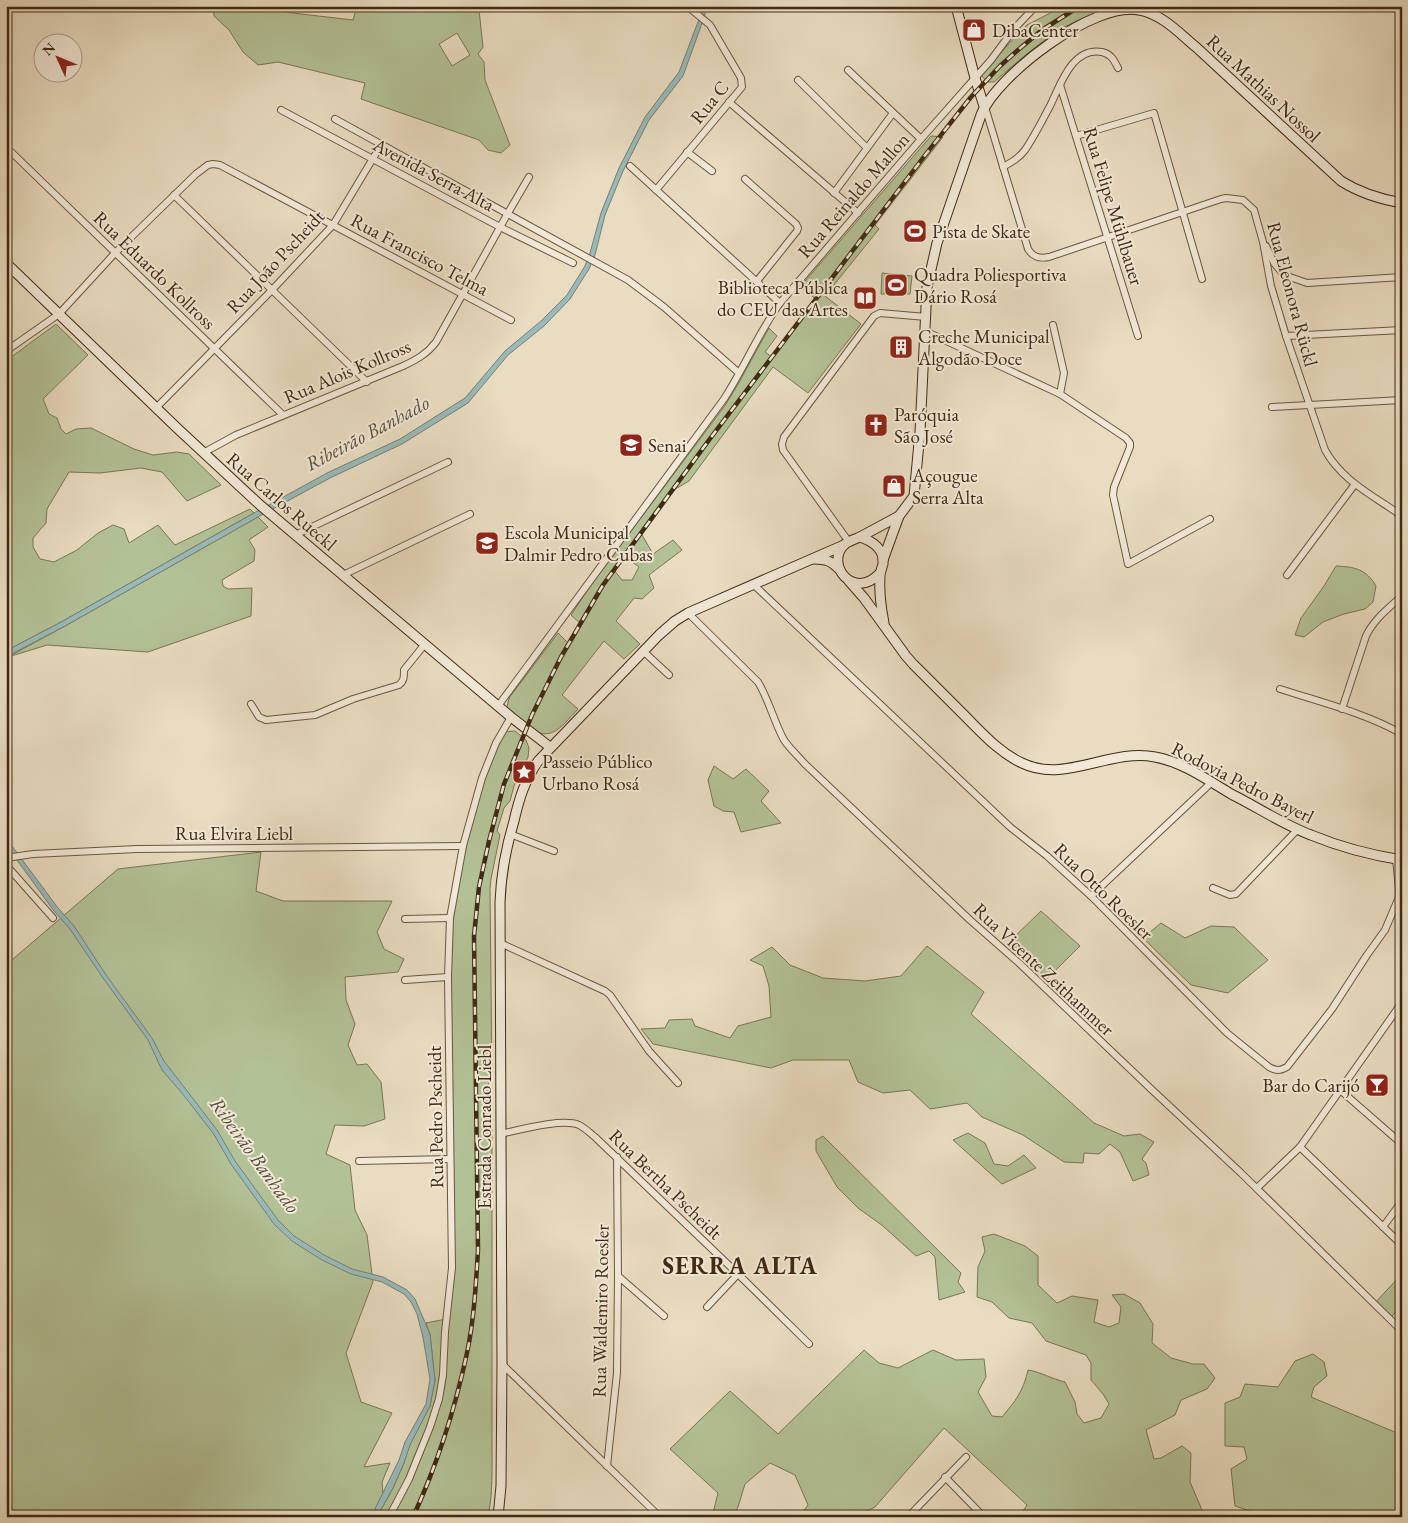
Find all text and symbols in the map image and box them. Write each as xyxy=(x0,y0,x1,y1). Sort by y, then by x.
shop icon: DibaCenter xyxy=(961,17,987,43)
place label: DibaCenter xyxy=(992,18,1079,43)
street label: Rua Mathias Nossol xyxy=(1201,29,1326,148)
north arrow xyxy=(32,32,82,82)
text: N xyxy=(38,38,60,59)
street label: Rua C xyxy=(684,76,734,129)
street label: Rua Felipe Mühlbauer xyxy=(1078,124,1150,289)
street label: Rua Reinaldo Mallon xyxy=(792,127,915,263)
street label: Avenida Serra Alta xyxy=(368,131,499,217)
street label: Rua João Pscheidt xyxy=(221,204,330,319)
street label: Rua Eduardo Kollross xyxy=(88,206,221,335)
street label: Rua Francisco Telma xyxy=(346,208,493,302)
sports icon: Pista de Skate xyxy=(902,218,928,244)
place label: Pista de Skate xyxy=(932,219,1030,244)
street label: Rua Eleonora Rückl xyxy=(1261,219,1324,370)
place label: Quadra Poliesportiva Dário Rosá xyxy=(914,262,1067,309)
sports icon: Quadra Poliesportiva Dário Rosá xyxy=(883,272,909,298)
place label: Biblioteca Pública do CEU das Artes xyxy=(717,275,848,322)
library icon: Biblioteca Pública do CEU das Artes xyxy=(852,285,878,311)
place label: Creche Municipal Algodão Doce xyxy=(917,324,1050,371)
street label: Rua Alois Kollross xyxy=(280,333,415,410)
building icon: Creche Municipal Algodão Doce xyxy=(888,334,914,360)
water label: Ribeirão Banhado xyxy=(300,389,434,477)
place label: Paróquia São José xyxy=(894,402,959,449)
church icon: Paróquia São José xyxy=(863,412,889,438)
school or university icon: Senai xyxy=(618,432,644,458)
place label: Senai xyxy=(648,433,687,458)
street label: Rua Carlos Rueckl xyxy=(221,447,342,556)
place label: Açougue Serra Alta xyxy=(911,463,984,510)
shop icon: Açougue Serra Alta xyxy=(881,473,907,499)
place label: Escola Municipal Dalmir Pedro Cubas xyxy=(504,520,653,567)
school or university icon: Escola Municipal Dalmir Pedro Cubas xyxy=(474,530,500,556)
street label: Rodovia Pedro Bayerl xyxy=(1167,736,1319,829)
place label: Passeio Público Urbano Rosá xyxy=(542,749,653,796)
place icon: Passeio Público Urbano Rosá xyxy=(511,759,537,785)
street label: Rua Elvira Liebl xyxy=(175,821,294,846)
street label: Rua Otto Roesler xyxy=(1048,837,1159,946)
street label: Rua Vicente Zeithammer xyxy=(968,897,1120,1042)
street label: Estrada Conrado Liebl xyxy=(472,1044,497,1209)
street label: Rua Pedro Pscheidt xyxy=(422,1045,449,1189)
bar icon: Bar do Carijó xyxy=(1364,1072,1390,1098)
place label: Bar do Carijó xyxy=(1263,1073,1360,1098)
water label: Ribeirão Banhado xyxy=(204,1092,306,1218)
street label: Rua Bertha Pscheidt xyxy=(603,1124,728,1245)
street label: Rua Waldemiro Roesler xyxy=(586,1223,615,1398)
district label: SERRA ALTA xyxy=(662,1250,818,1281)

